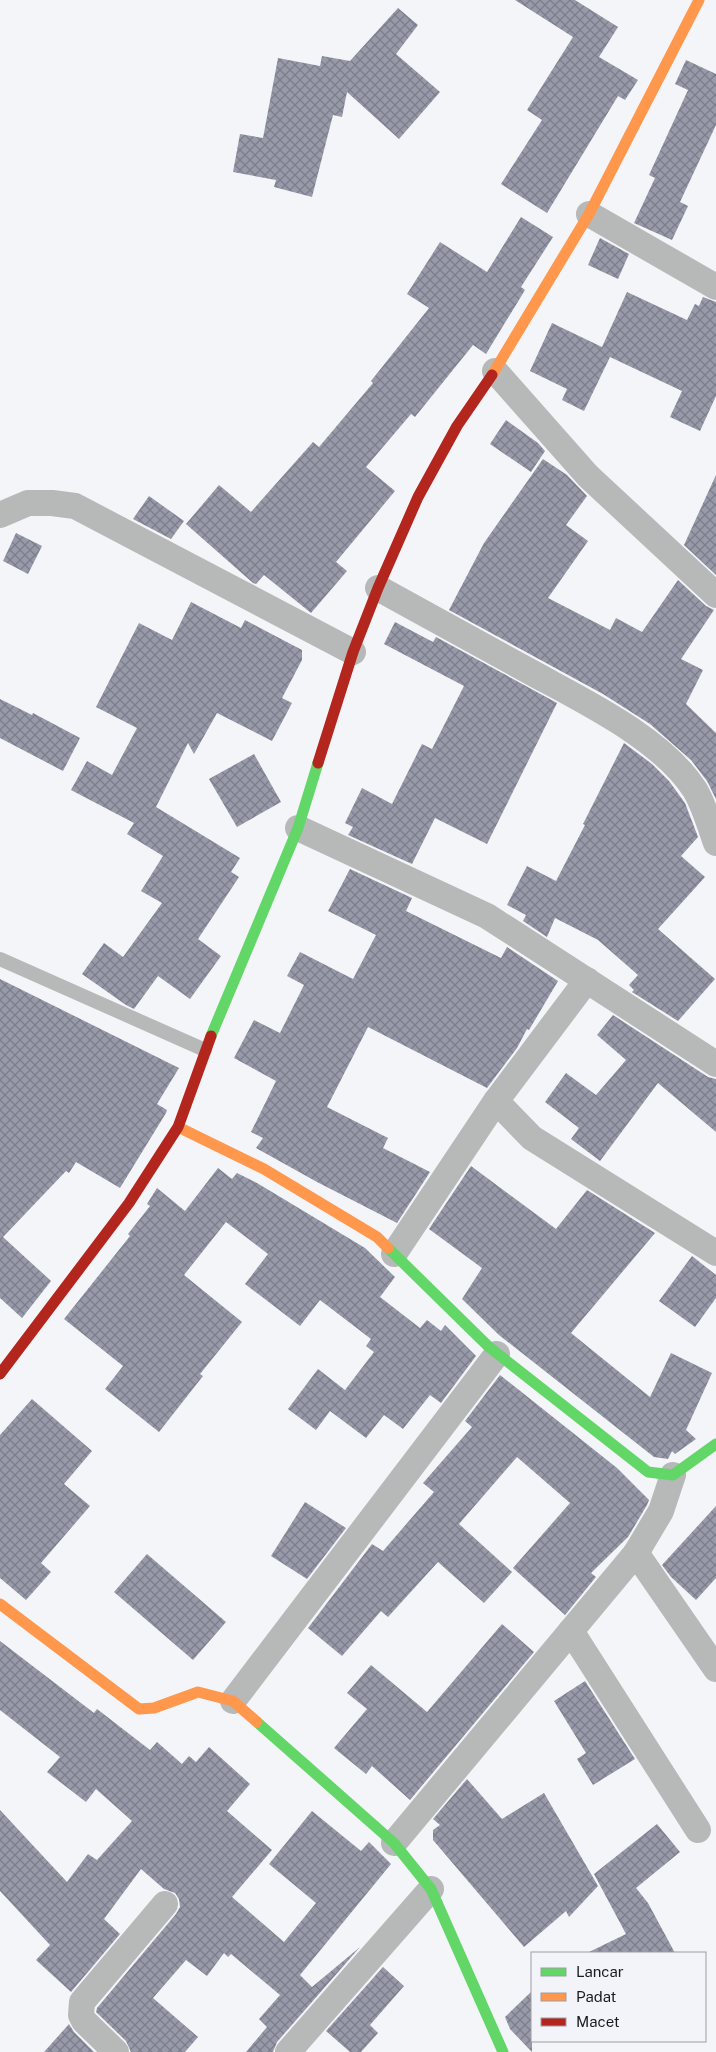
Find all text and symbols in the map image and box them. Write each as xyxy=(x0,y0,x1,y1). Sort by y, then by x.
legend xyxy=(531,1952,706,2042)
text: Lancar xyxy=(576,1963,624,1980)
text: Padat xyxy=(576,1988,617,2005)
text: Macet xyxy=(576,2013,620,2030)

